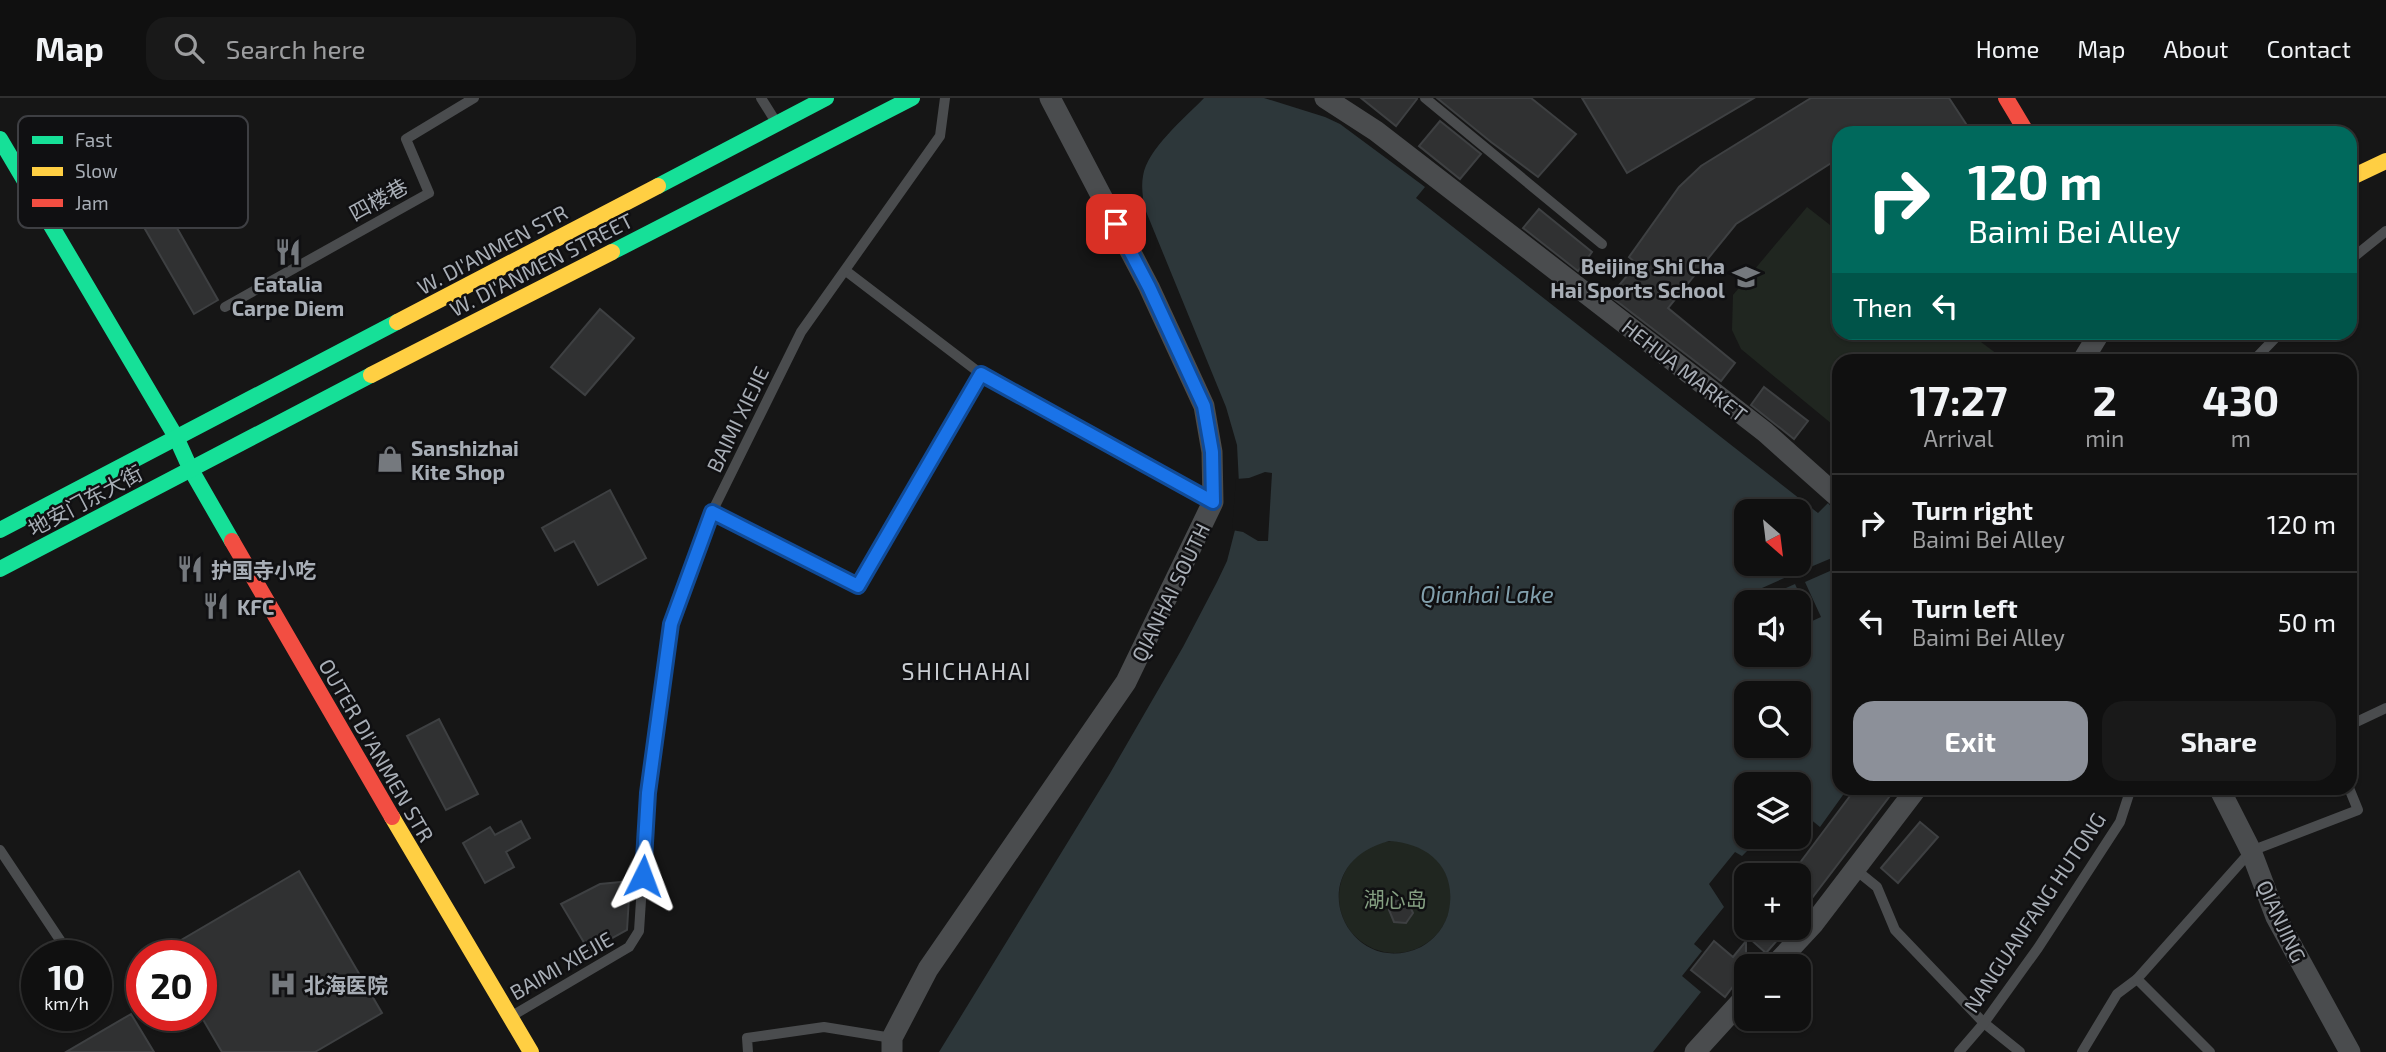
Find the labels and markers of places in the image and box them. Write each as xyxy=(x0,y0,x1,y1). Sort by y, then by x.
pin xyxy=(1086,194,1146,254)
restaurant icon: Eatalia Carpe Diem xyxy=(273,237,303,267)
place label: Beijing Shi Cha Hai Sports School xyxy=(1550,253,1725,302)
school or university icon: Beijing Shi Cha Hai Sports School xyxy=(1731,262,1761,292)
place label: Eatalia Carpe Diem xyxy=(232,271,344,320)
place label: Sanshizhai Kite Shop xyxy=(411,435,519,484)
shop icon: Sanshizhai Kite Shop xyxy=(375,444,405,474)
restaurant icon: 护国寺小吃 xyxy=(175,554,205,584)
place label: 护国寺小吃 xyxy=(211,557,316,582)
restaurant icon: KFC xyxy=(201,591,231,621)
place label: KFC xyxy=(237,594,274,619)
hospital icon: 北海医院 xyxy=(268,969,298,999)
place label: 北海医院 xyxy=(304,972,388,997)

